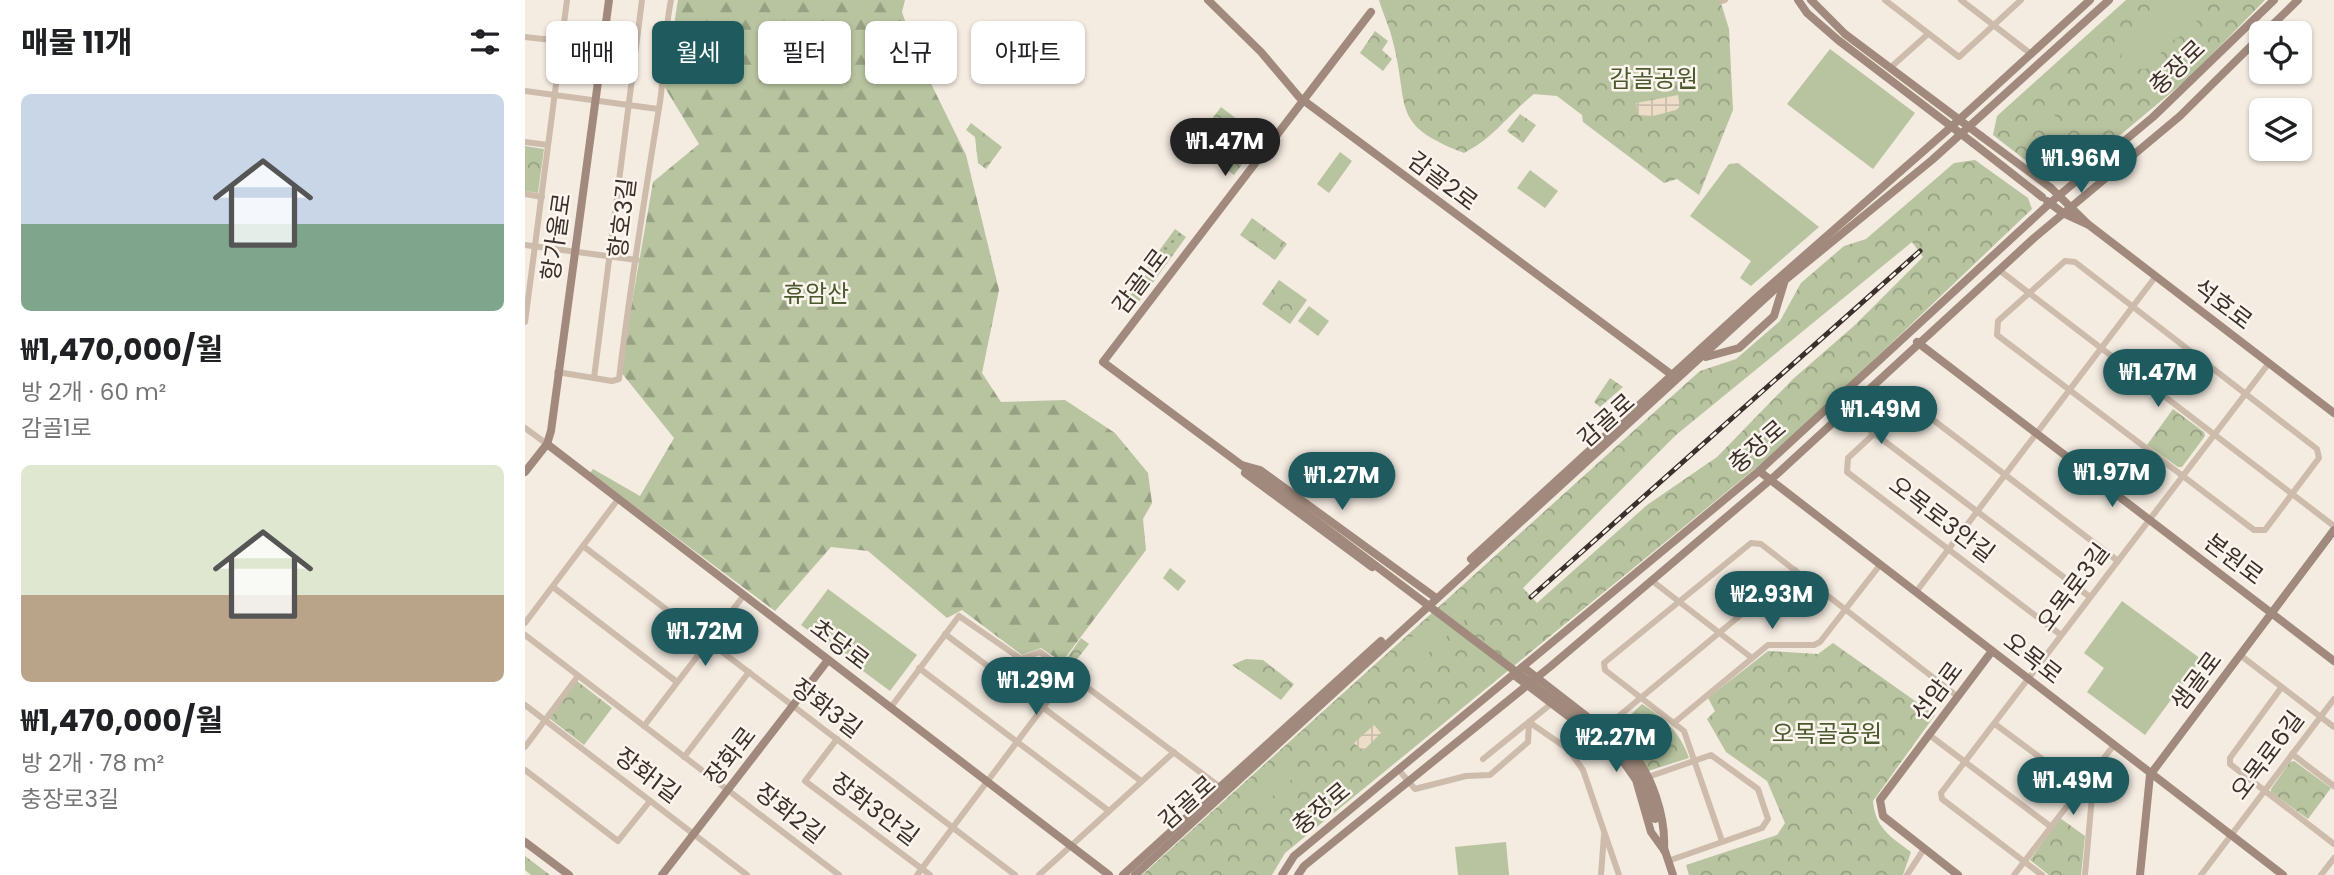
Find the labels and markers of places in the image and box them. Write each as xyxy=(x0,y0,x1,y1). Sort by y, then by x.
pin: ₩1.47M xyxy=(1168,118,1282,178)
pin: ₩1.96M xyxy=(2024,136,2138,195)
pin: ₩1.47M xyxy=(2101,350,2215,409)
pin: ₩1.49M xyxy=(1824,386,1938,446)
pin: ₩1.97M xyxy=(2055,449,2169,509)
pin: ₩1.27M xyxy=(1285,452,1399,512)
pin: ₩2.93M xyxy=(1715,572,1829,631)
pin: ₩1.72M xyxy=(648,608,762,668)
pin: ₩1.29M xyxy=(979,658,1093,717)
pin: ₩2.27M xyxy=(1559,714,1673,774)
pin: ₩1.49M xyxy=(2016,758,2130,817)

